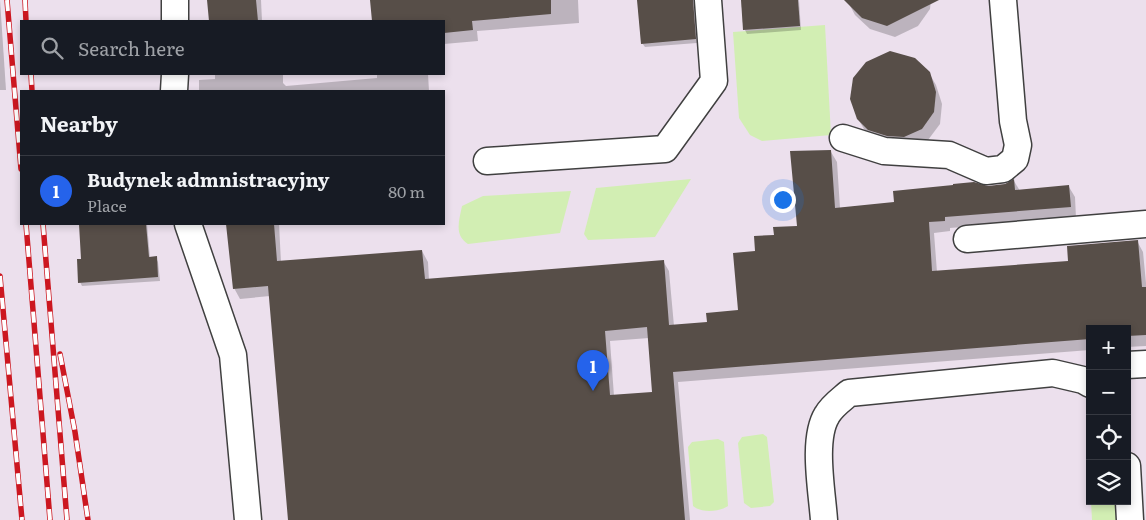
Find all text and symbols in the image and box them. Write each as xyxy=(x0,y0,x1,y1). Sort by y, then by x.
search box xyxy=(20,20,445,75)
icon: search xyxy=(38,34,66,62)
text: Search here xyxy=(78,34,185,62)
text: Nearby xyxy=(40,107,118,138)
text: Budynek admnistracyjny xyxy=(87,165,329,193)
text: 1 xyxy=(53,179,59,203)
text: 80 m xyxy=(388,179,425,203)
your location xyxy=(770,187,796,213)
text: Place xyxy=(87,193,127,217)
map controls xyxy=(1086,325,1131,505)
button: + xyxy=(1086,325,1131,370)
pin: 1 xyxy=(577,350,609,391)
button: − xyxy=(1086,370,1131,415)
button: locate xyxy=(1086,415,1131,460)
button: layers xyxy=(1086,460,1131,505)

